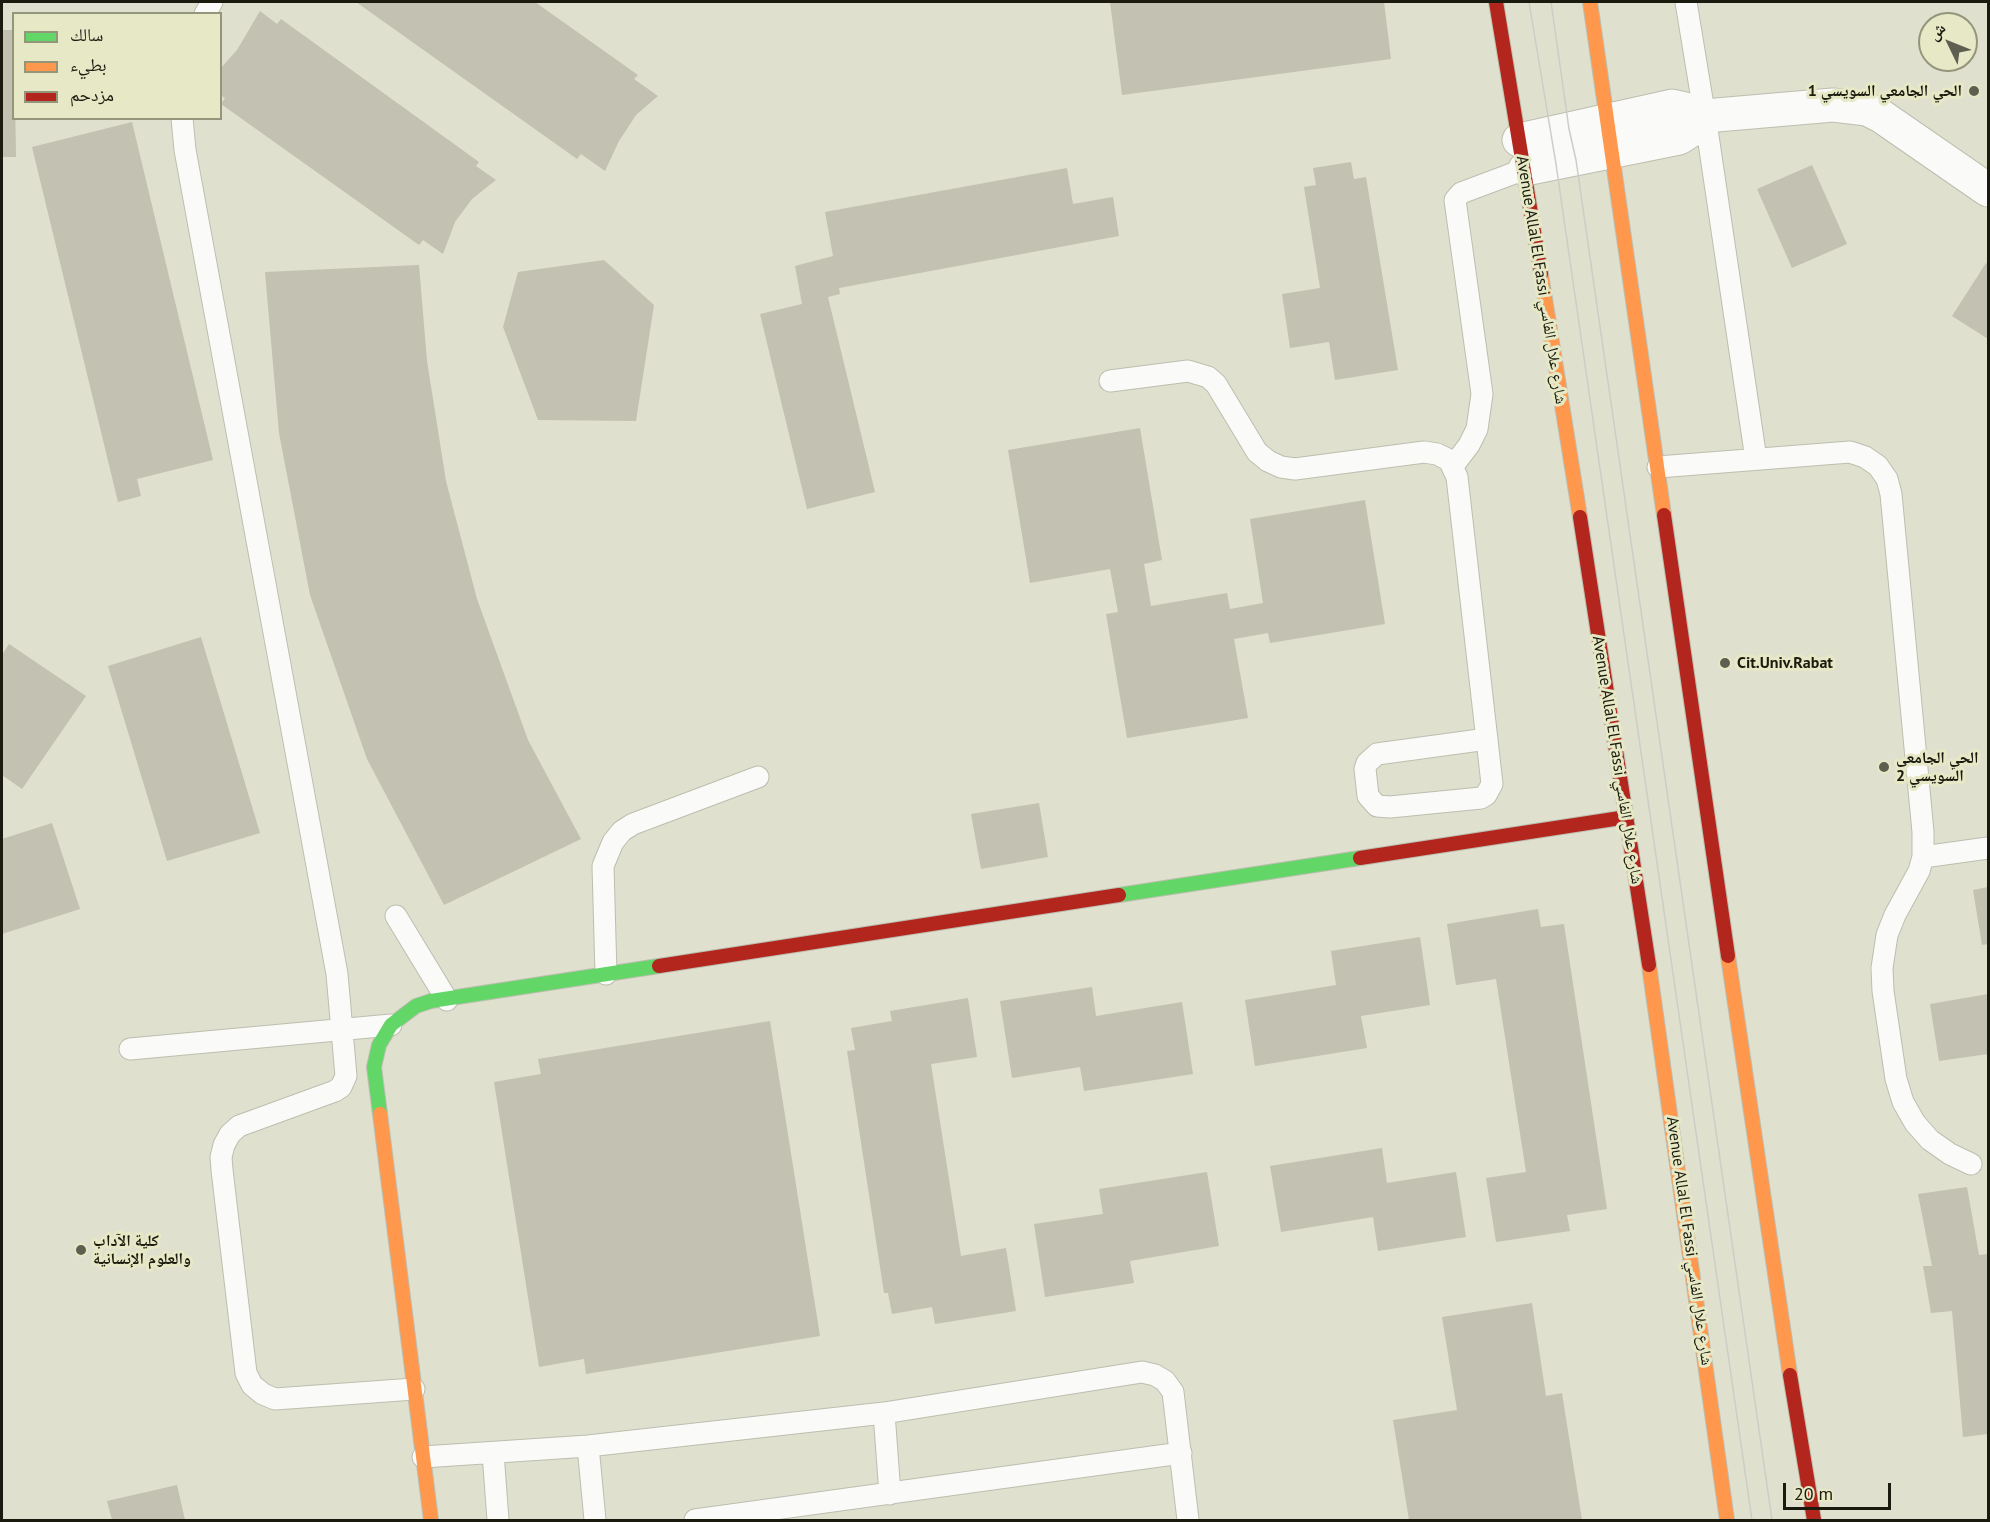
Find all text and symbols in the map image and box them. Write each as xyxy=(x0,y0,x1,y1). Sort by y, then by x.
legend xyxy=(12,12,222,120)
north arrow xyxy=(1918,12,1978,72)
text: ش xyxy=(1923,18,1949,44)
text: سالك xyxy=(70,23,103,46)
text: بطيء xyxy=(70,53,107,76)
place label: الحي الجامعي السويسي 1 xyxy=(1808,81,1962,101)
text: مزدحم xyxy=(70,83,114,106)
marker: الحي الجامعي السويسي 1 xyxy=(1967,84,1981,98)
street label: Avenue Allal El Fassi شارع علال الفاسي xyxy=(1512,155,1570,405)
street label: Avenue Allal El Fassi شارع علال الفاسي xyxy=(1588,635,1646,885)
place label: Cit.Univ.Rabat xyxy=(1737,653,1833,673)
marker: Cit.Univ.Rabat xyxy=(1718,656,1732,670)
place label: الحي الجامعي السويسي 2 xyxy=(1896,748,1979,786)
marker: الحي الجامعي السويسي 2 xyxy=(1877,760,1891,774)
street label: Avenue Allal El Fassi شارع علال الفاسي xyxy=(1662,1115,1716,1367)
place label: كلية الآداب والعلوم الإنسانية xyxy=(93,1231,191,1269)
marker: كلية الآداب والعلوم الإنسانية xyxy=(74,1243,88,1257)
scale bar xyxy=(1786,1471,1894,1509)
text: 20 m xyxy=(1794,1482,1833,1505)

